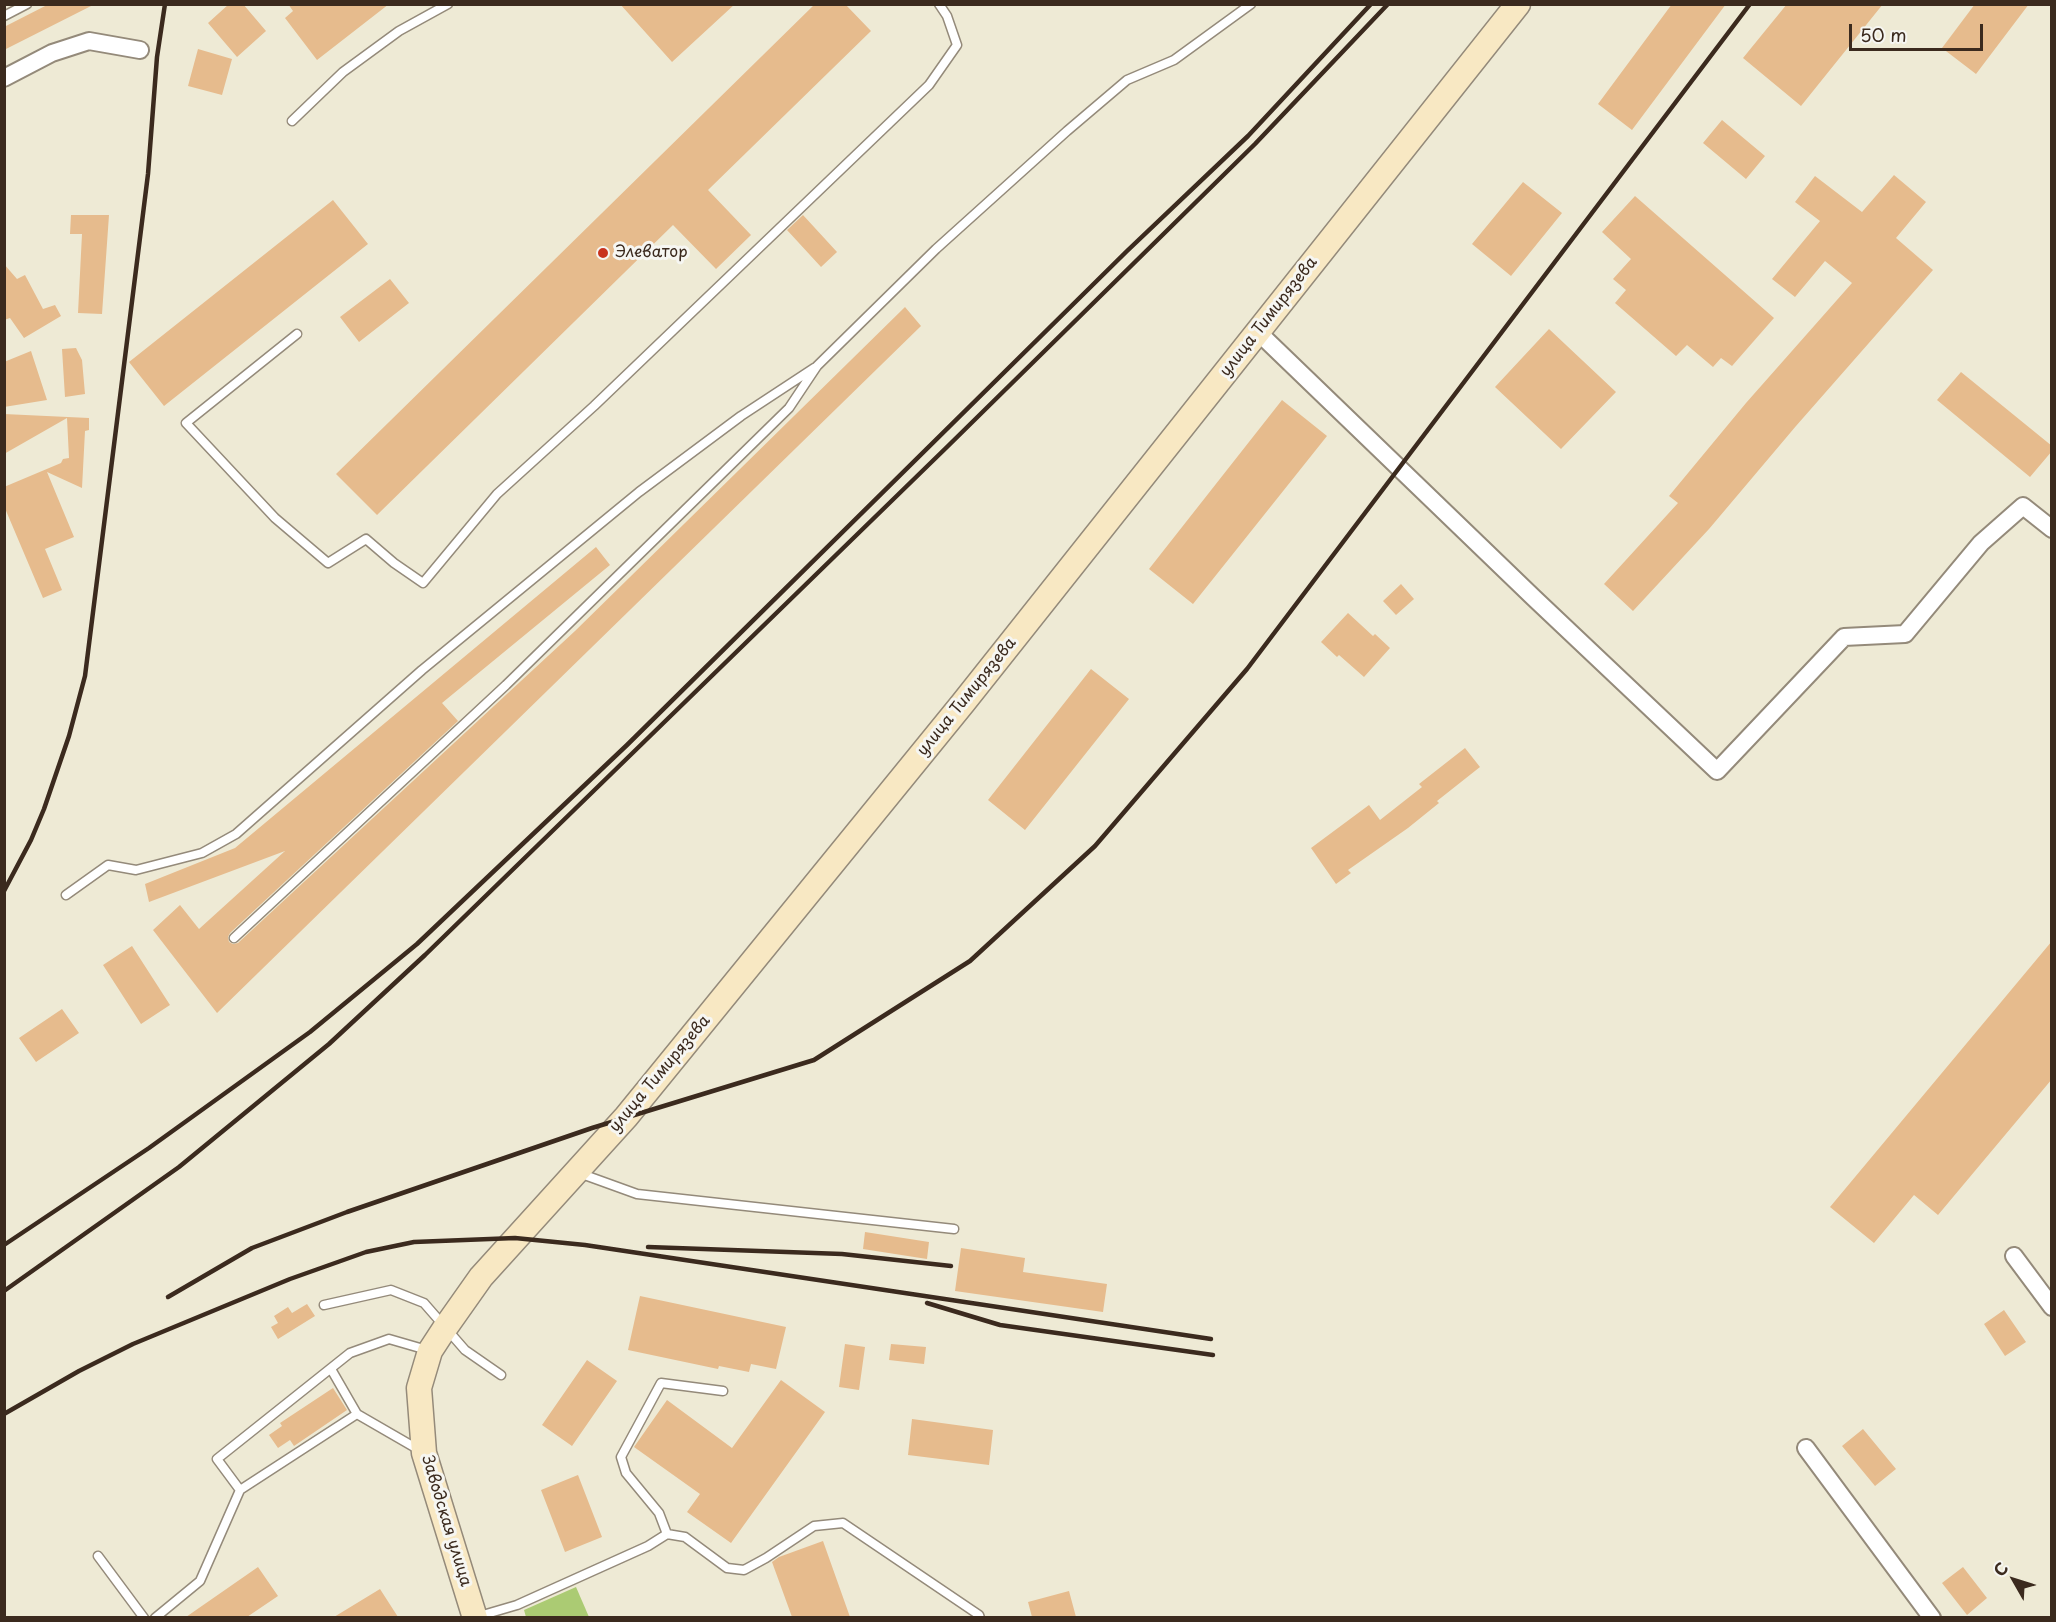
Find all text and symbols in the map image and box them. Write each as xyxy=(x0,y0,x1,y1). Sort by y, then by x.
scale bar xyxy=(1852,12,1986,50)
text: 50 m xyxy=(1860,21,1907,48)
place label: Элеватор xyxy=(615,243,688,263)
marker: Элеватор xyxy=(596,246,610,260)
street label: улица Тимирязева xyxy=(1216,253,1322,381)
street label: улица Тимирязева xyxy=(913,634,1021,760)
street label: улица Тимирязева xyxy=(605,1012,715,1136)
street label: Заводская улица xyxy=(417,1453,475,1589)
north arrow xyxy=(1984,1550,2044,1610)
text: С xyxy=(1987,1556,2013,1581)

